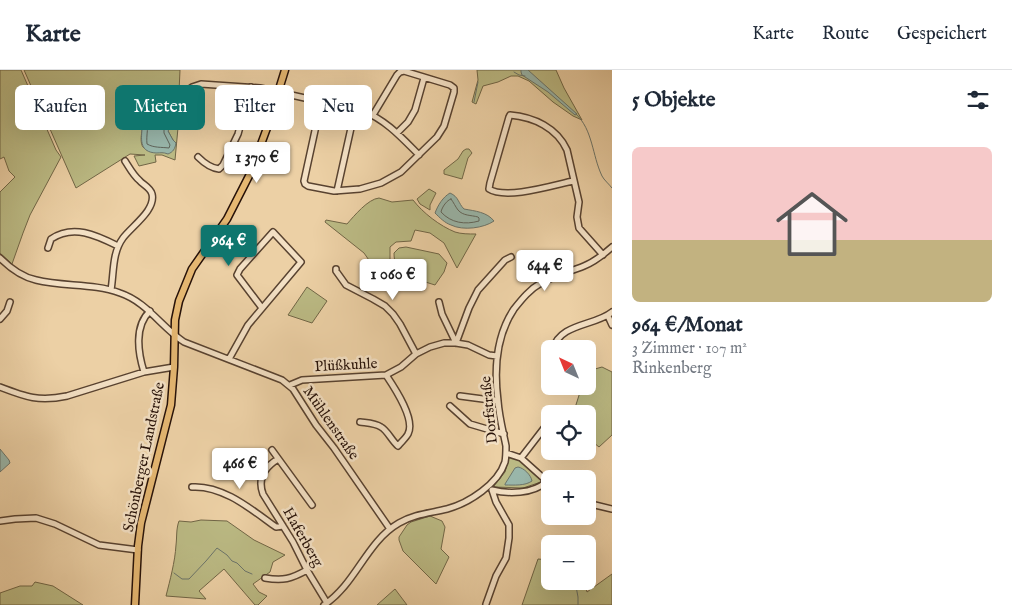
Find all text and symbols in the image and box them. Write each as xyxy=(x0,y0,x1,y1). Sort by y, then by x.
text: Karte xyxy=(25,19,81,50)
text: Karte xyxy=(752,23,794,46)
text: Route xyxy=(822,23,869,46)
text: Gespeichert xyxy=(897,23,987,46)
chip: Kaufen xyxy=(15,85,105,130)
chip: Mieten xyxy=(115,85,205,130)
chip: Filter xyxy=(215,85,294,130)
chip: Neu xyxy=(304,85,372,130)
icon: filters xyxy=(964,86,992,114)
text: 5 Objekte xyxy=(632,87,715,114)
pin: 1 370 € xyxy=(211,142,303,184)
text: 1 370 € xyxy=(235,148,279,168)
icon: home xyxy=(767,179,857,269)
pin: 964 € xyxy=(194,224,264,267)
text: 964 € xyxy=(212,231,246,251)
pin: 644 € xyxy=(510,250,580,292)
text: 644 € xyxy=(527,256,563,276)
pin: 1 060 € xyxy=(347,258,439,301)
text: 1 060 € xyxy=(371,265,415,285)
text: 964 €/Monat xyxy=(632,312,743,339)
text: 3 Zimmer · 107 m² xyxy=(632,339,747,359)
north arrow xyxy=(541,340,596,395)
map controls xyxy=(541,340,596,590)
street label: Plüßkuhle xyxy=(314,354,378,376)
text: Rinkenberg xyxy=(632,359,712,379)
street label: Dorfstraße xyxy=(476,375,502,445)
street label: Schönberger Landstraße xyxy=(119,380,169,534)
street label: Mühlenstraße xyxy=(299,382,363,464)
button: locate xyxy=(541,405,596,460)
pin: 466 € xyxy=(205,448,275,490)
text: 466 € xyxy=(223,454,257,474)
button: + xyxy=(541,470,596,525)
street label: Haferberg xyxy=(278,504,328,571)
button: − xyxy=(541,535,596,590)

